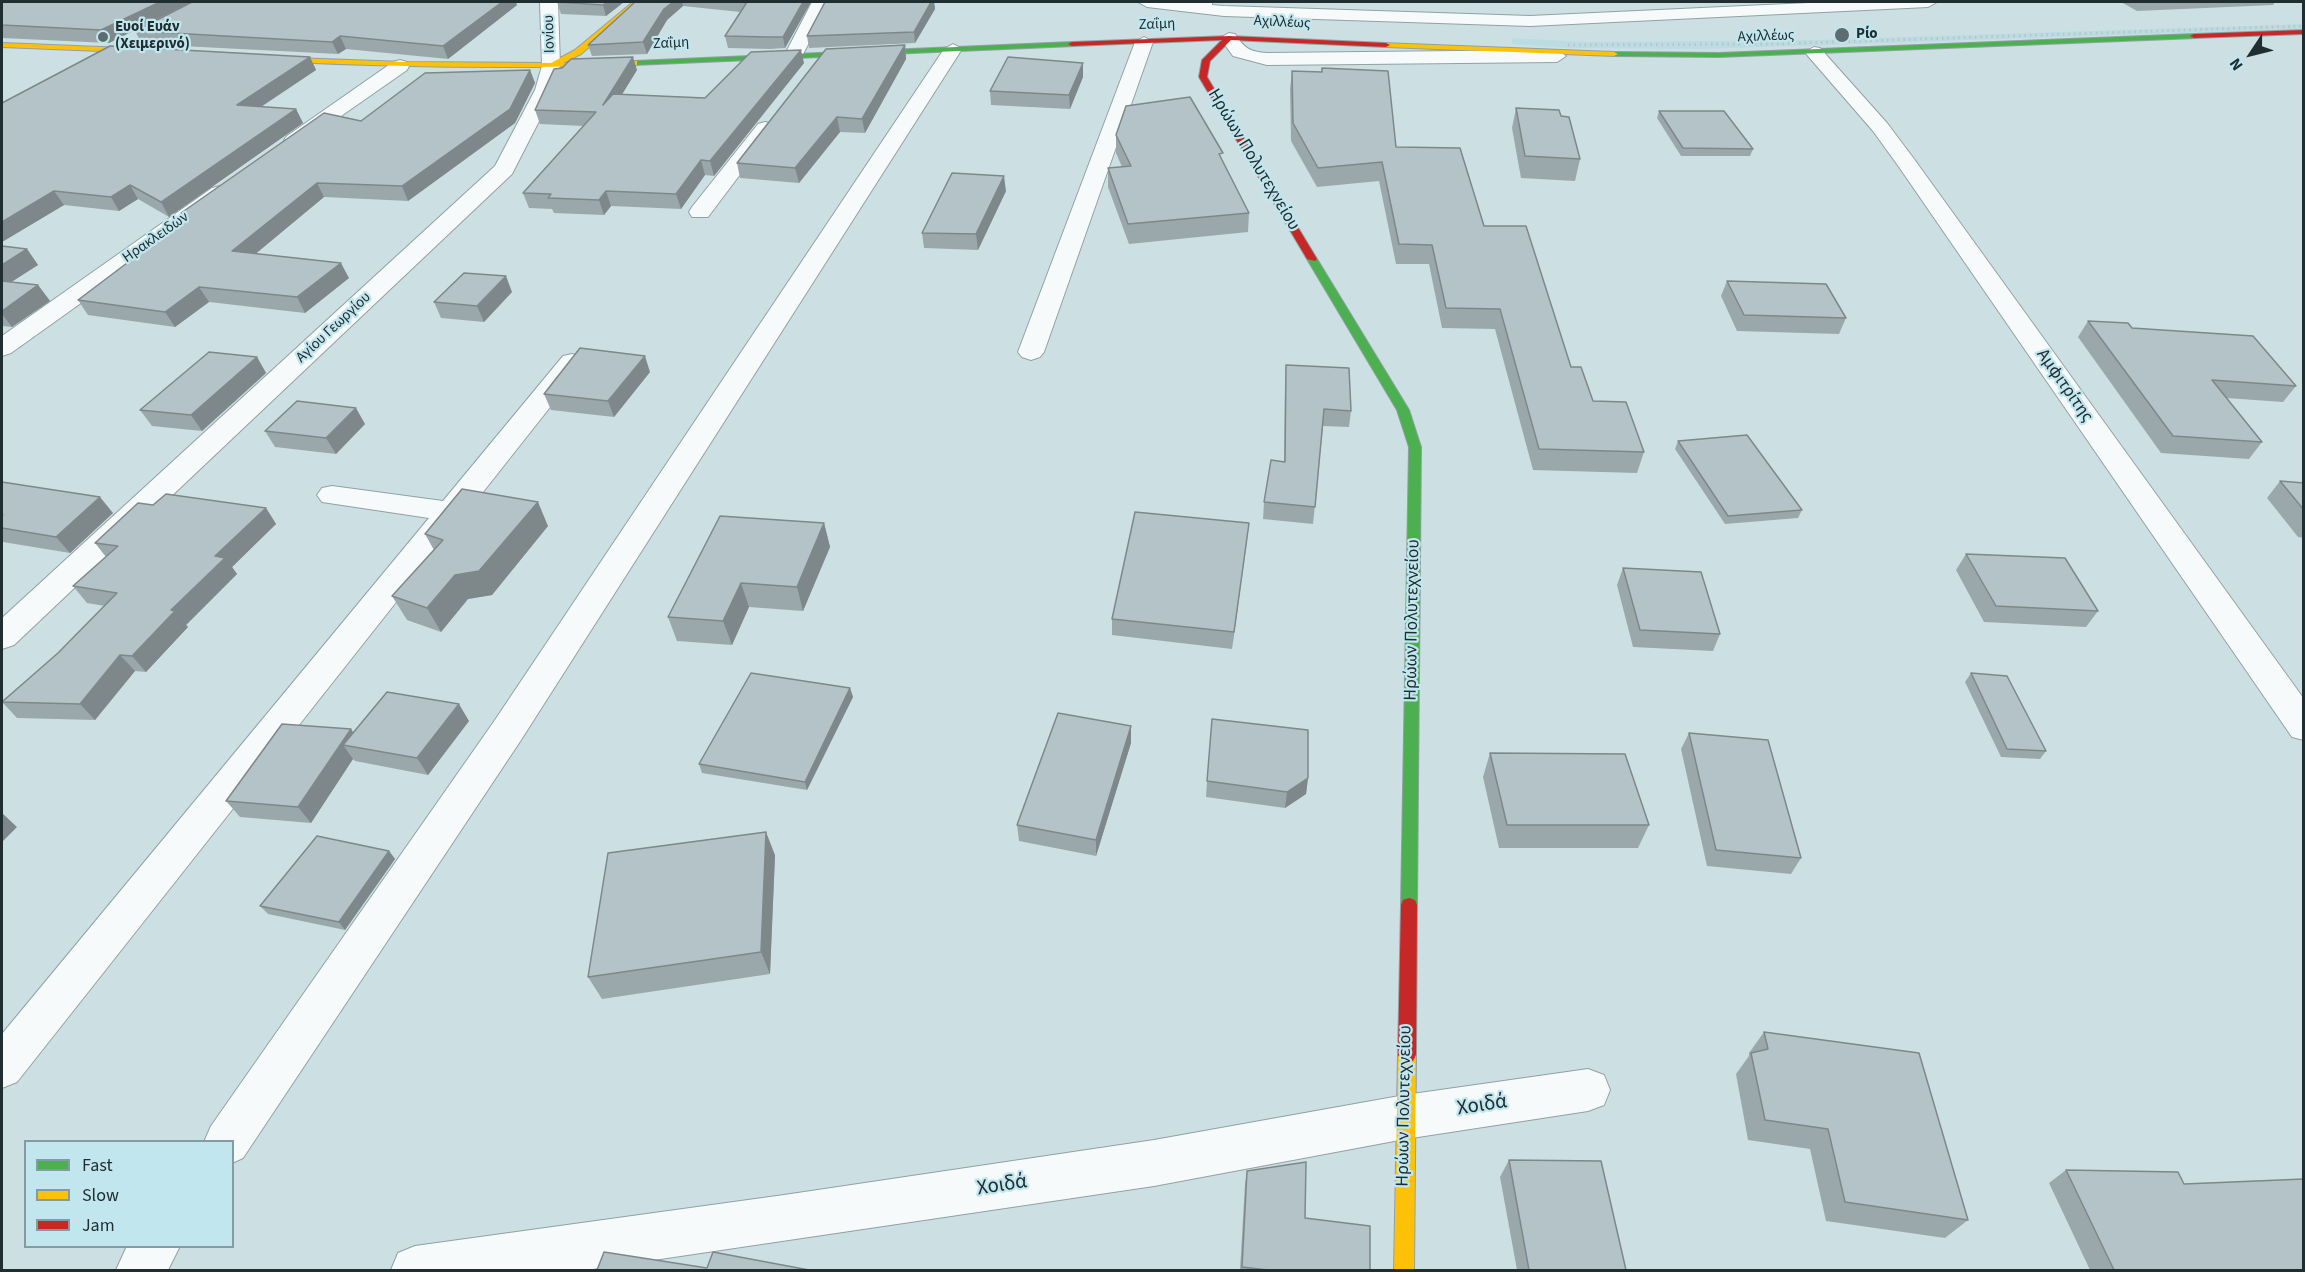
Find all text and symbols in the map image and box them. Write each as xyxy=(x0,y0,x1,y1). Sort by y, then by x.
street label: Αχιλλέως xyxy=(1253,13,1311,33)
street label: Ιονίου xyxy=(540,15,560,53)
street label: Ζαΐμη xyxy=(1138,15,1176,35)
place label: Ευοί Ευάν (Χειμερινό) xyxy=(115,19,190,54)
north arrow xyxy=(2221,24,2281,84)
marker: Ρίο xyxy=(1833,26,1851,44)
place label: Ρίο xyxy=(1856,26,1878,44)
street label: Αχιλλέως xyxy=(1737,27,1795,47)
marker: Ευοί Ευάν (Χειμερινό) xyxy=(96,30,110,44)
street label: Ζαΐμη xyxy=(652,34,690,54)
text: N xyxy=(2224,54,2248,75)
street label: Ηρώων Πολυτεχνείου xyxy=(1202,85,1304,235)
street label: Ηρακλειδών xyxy=(119,209,193,267)
street label: Αγίου Γεωργίου xyxy=(293,289,375,367)
street label: Αμφιτρίτης xyxy=(2031,345,2097,427)
street label: Ηρώων Πολυτεχνείου xyxy=(1401,539,1425,701)
street label: Ηρώων Πολυτεχνείου xyxy=(1393,1025,1417,1187)
street label: Χοιδά xyxy=(1455,1090,1509,1122)
legend xyxy=(24,1140,234,1248)
text: Fast xyxy=(82,1153,113,1178)
street label: Χοιδά xyxy=(975,1170,1029,1202)
text: Slow xyxy=(82,1183,119,1208)
text: Jam xyxy=(82,1213,115,1238)

